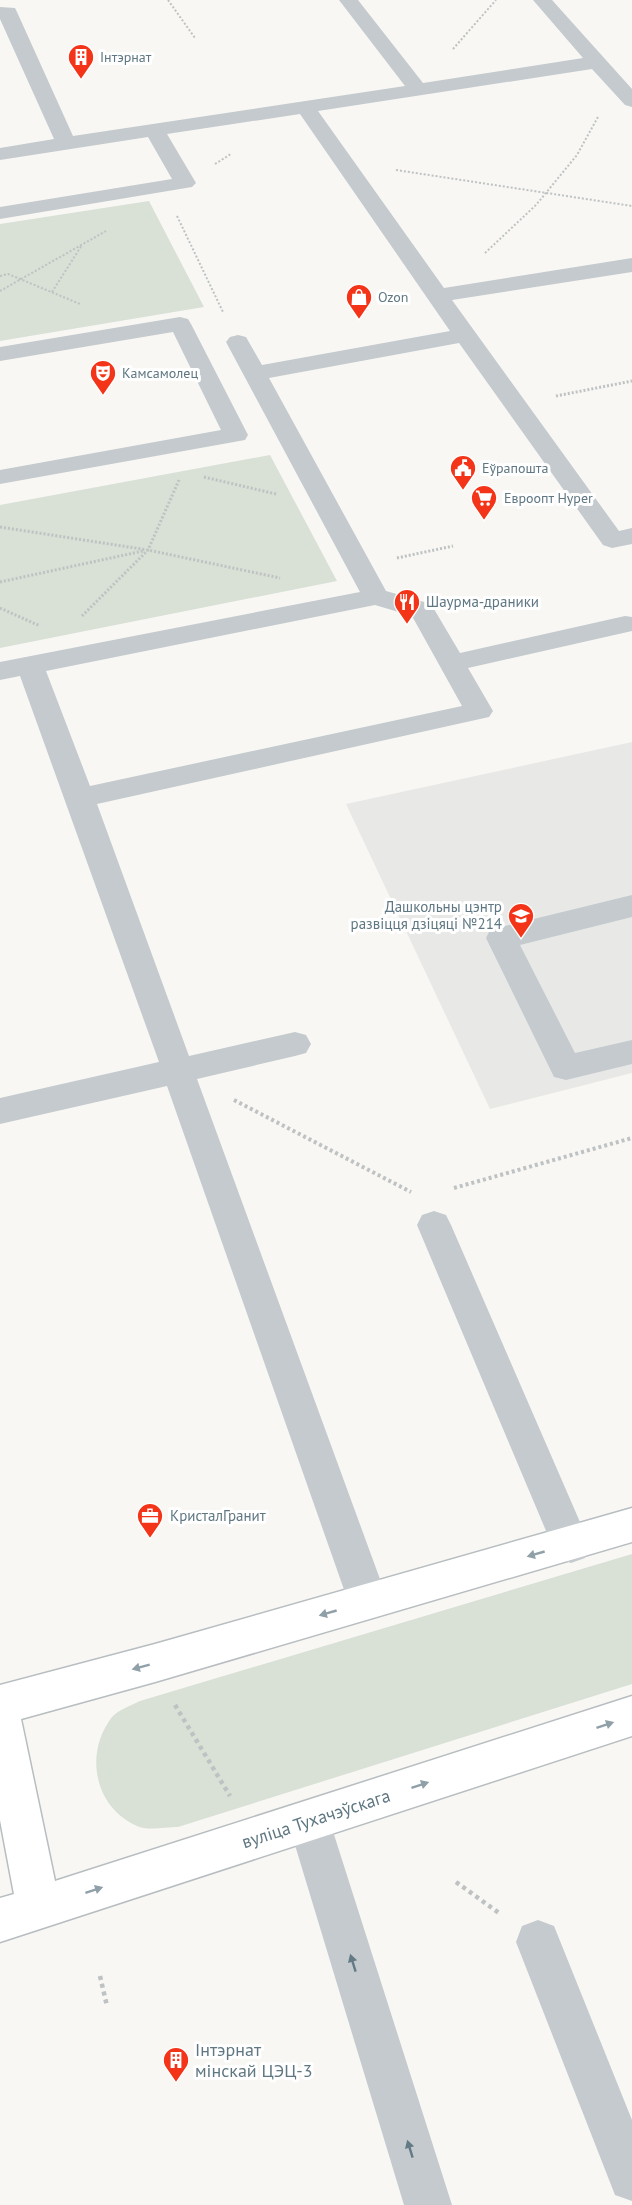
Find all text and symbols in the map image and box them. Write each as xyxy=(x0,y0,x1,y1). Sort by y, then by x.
building icon: Інтэрнат xyxy=(66,42,96,80)
place label: Інтэрнат xyxy=(100,48,152,66)
shop icon: Ozon xyxy=(344,282,374,320)
place label: Ozon xyxy=(378,288,408,306)
theatre icon: Камсамолец xyxy=(88,358,118,396)
place label: Камсамолец xyxy=(122,364,198,382)
public building icon: Еўрапошта xyxy=(448,453,478,491)
place label: Еўрапошта xyxy=(482,459,548,477)
supermarket icon: Евроопт Hyper xyxy=(469,483,499,521)
place label: Евроопт Hyper xyxy=(504,489,593,507)
restaurant icon: Шаурма-драники xyxy=(392,587,422,625)
place label: Шаурма-драники xyxy=(426,592,539,611)
place label: Дашкольны цэнтр развіцця дзіцяці №214 xyxy=(351,897,502,933)
school or university icon: Дашкольны цэнтр развіцця дзіцяці №214 xyxy=(506,901,536,939)
office icon: КристалГранит xyxy=(135,1501,165,1539)
place label: КристалГранит xyxy=(170,1506,266,1525)
one-way arrow xyxy=(527,1550,545,1560)
one-way arrow xyxy=(319,1609,337,1618)
one-way arrow xyxy=(131,1663,149,1672)
one-way arrow xyxy=(596,1719,614,1729)
one-way arrow xyxy=(411,1780,429,1790)
street label: вуліца Тухачэўскага xyxy=(239,1784,393,1853)
one-way arrow xyxy=(85,1885,103,1894)
one-way arrow xyxy=(348,1954,357,1972)
place label: Інтэрнат мінскай ЦЭЦ-3 xyxy=(195,2038,313,2082)
building icon: Інтэрнат мінскай ЦЭЦ-3 xyxy=(161,2045,191,2083)
one-way arrow xyxy=(405,2140,415,2158)

